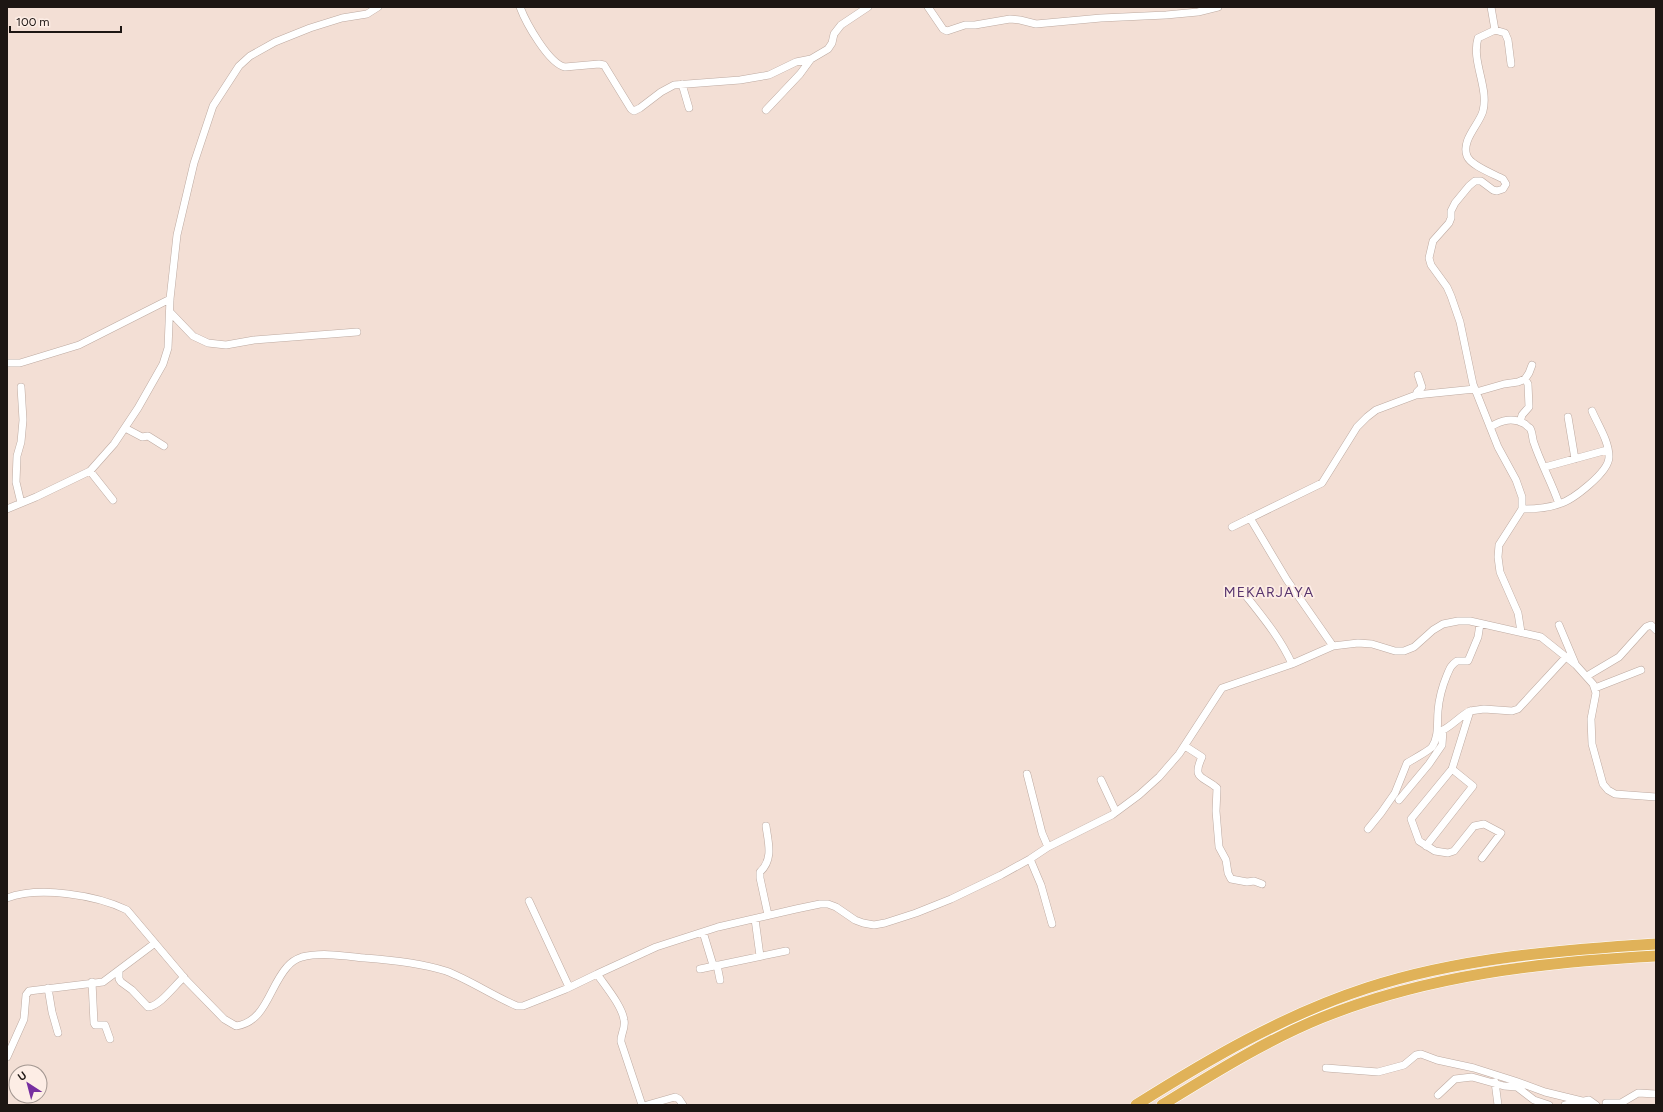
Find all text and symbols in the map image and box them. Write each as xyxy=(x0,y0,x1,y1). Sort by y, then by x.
scale bar xyxy=(10,8,121,34)
text: 100 m xyxy=(16,15,50,29)
district label: MEKARJAYA xyxy=(1224,584,1314,601)
north arrow xyxy=(8,1064,48,1104)
text: U xyxy=(15,1069,30,1084)

